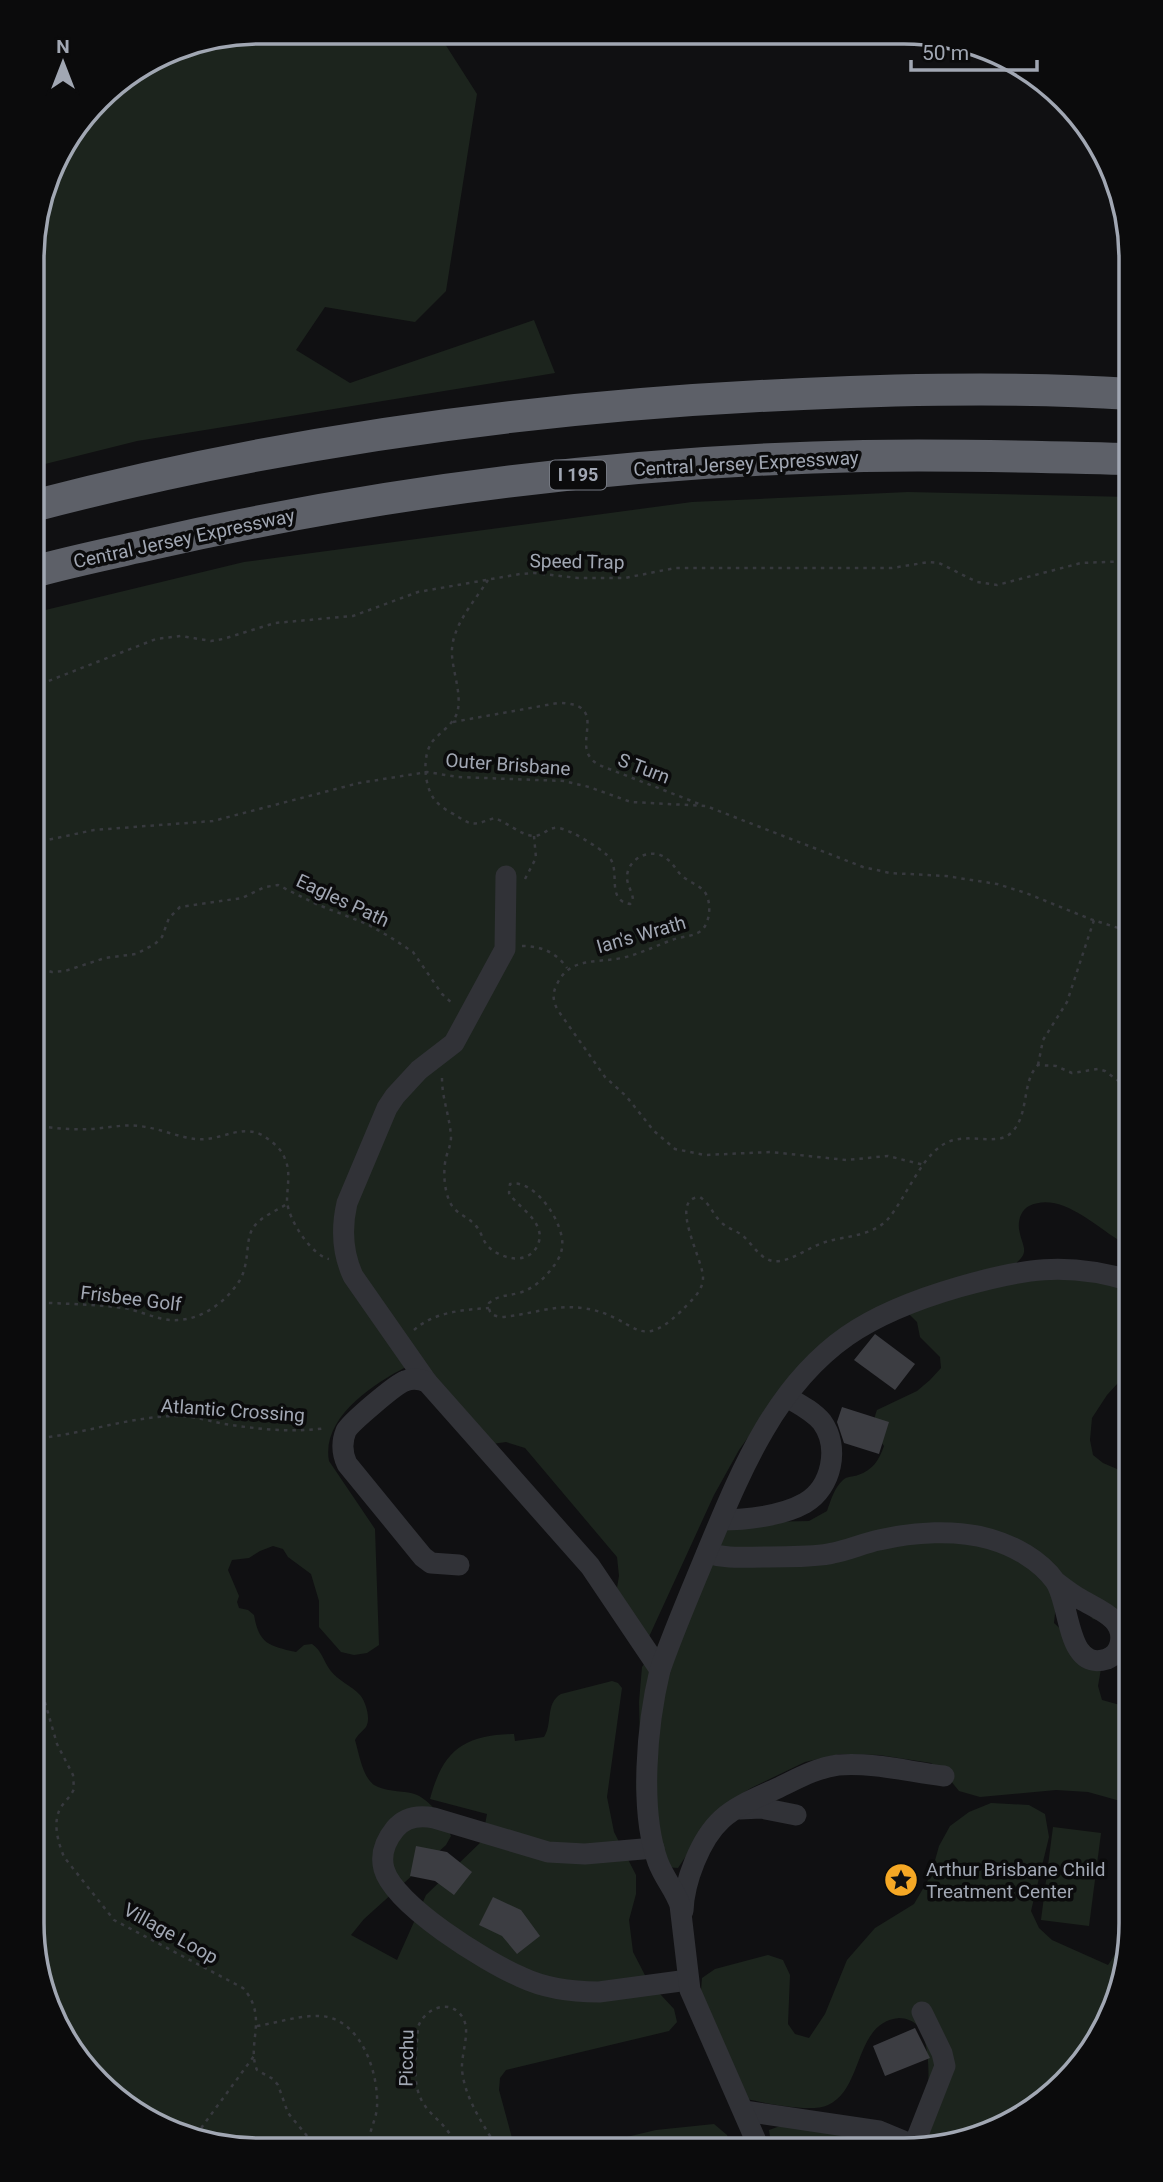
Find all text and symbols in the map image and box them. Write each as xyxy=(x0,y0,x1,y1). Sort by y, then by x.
north arrow xyxy=(28,28,98,98)
scale bar xyxy=(911,28,1037,72)
text: N xyxy=(56,35,70,58)
text: 50 m xyxy=(922,41,969,65)
street label: Central Jersey Expressway xyxy=(633,446,859,481)
road number: I 195 xyxy=(550,461,606,490)
street label: Central Jersey Expressway xyxy=(71,504,297,573)
street label: Speed Trap xyxy=(529,549,625,574)
street label: S Turn xyxy=(615,748,673,789)
street label: Outer Brisbane xyxy=(445,749,571,780)
street label: Eagles Path xyxy=(293,869,393,932)
street label: Ian's Wrath xyxy=(594,911,688,958)
street label: Frisbee Golf xyxy=(79,1281,183,1316)
street label: Atlantic Crossing xyxy=(160,1394,306,1427)
place label: Arthur Brisbane Child Treatment Center xyxy=(926,1858,1105,1903)
place icon: Arthur Brisbane Child Treatment Center xyxy=(882,1861,920,1899)
street label: Village Loop xyxy=(120,1898,222,1969)
street label: Picchu xyxy=(395,2029,418,2087)

